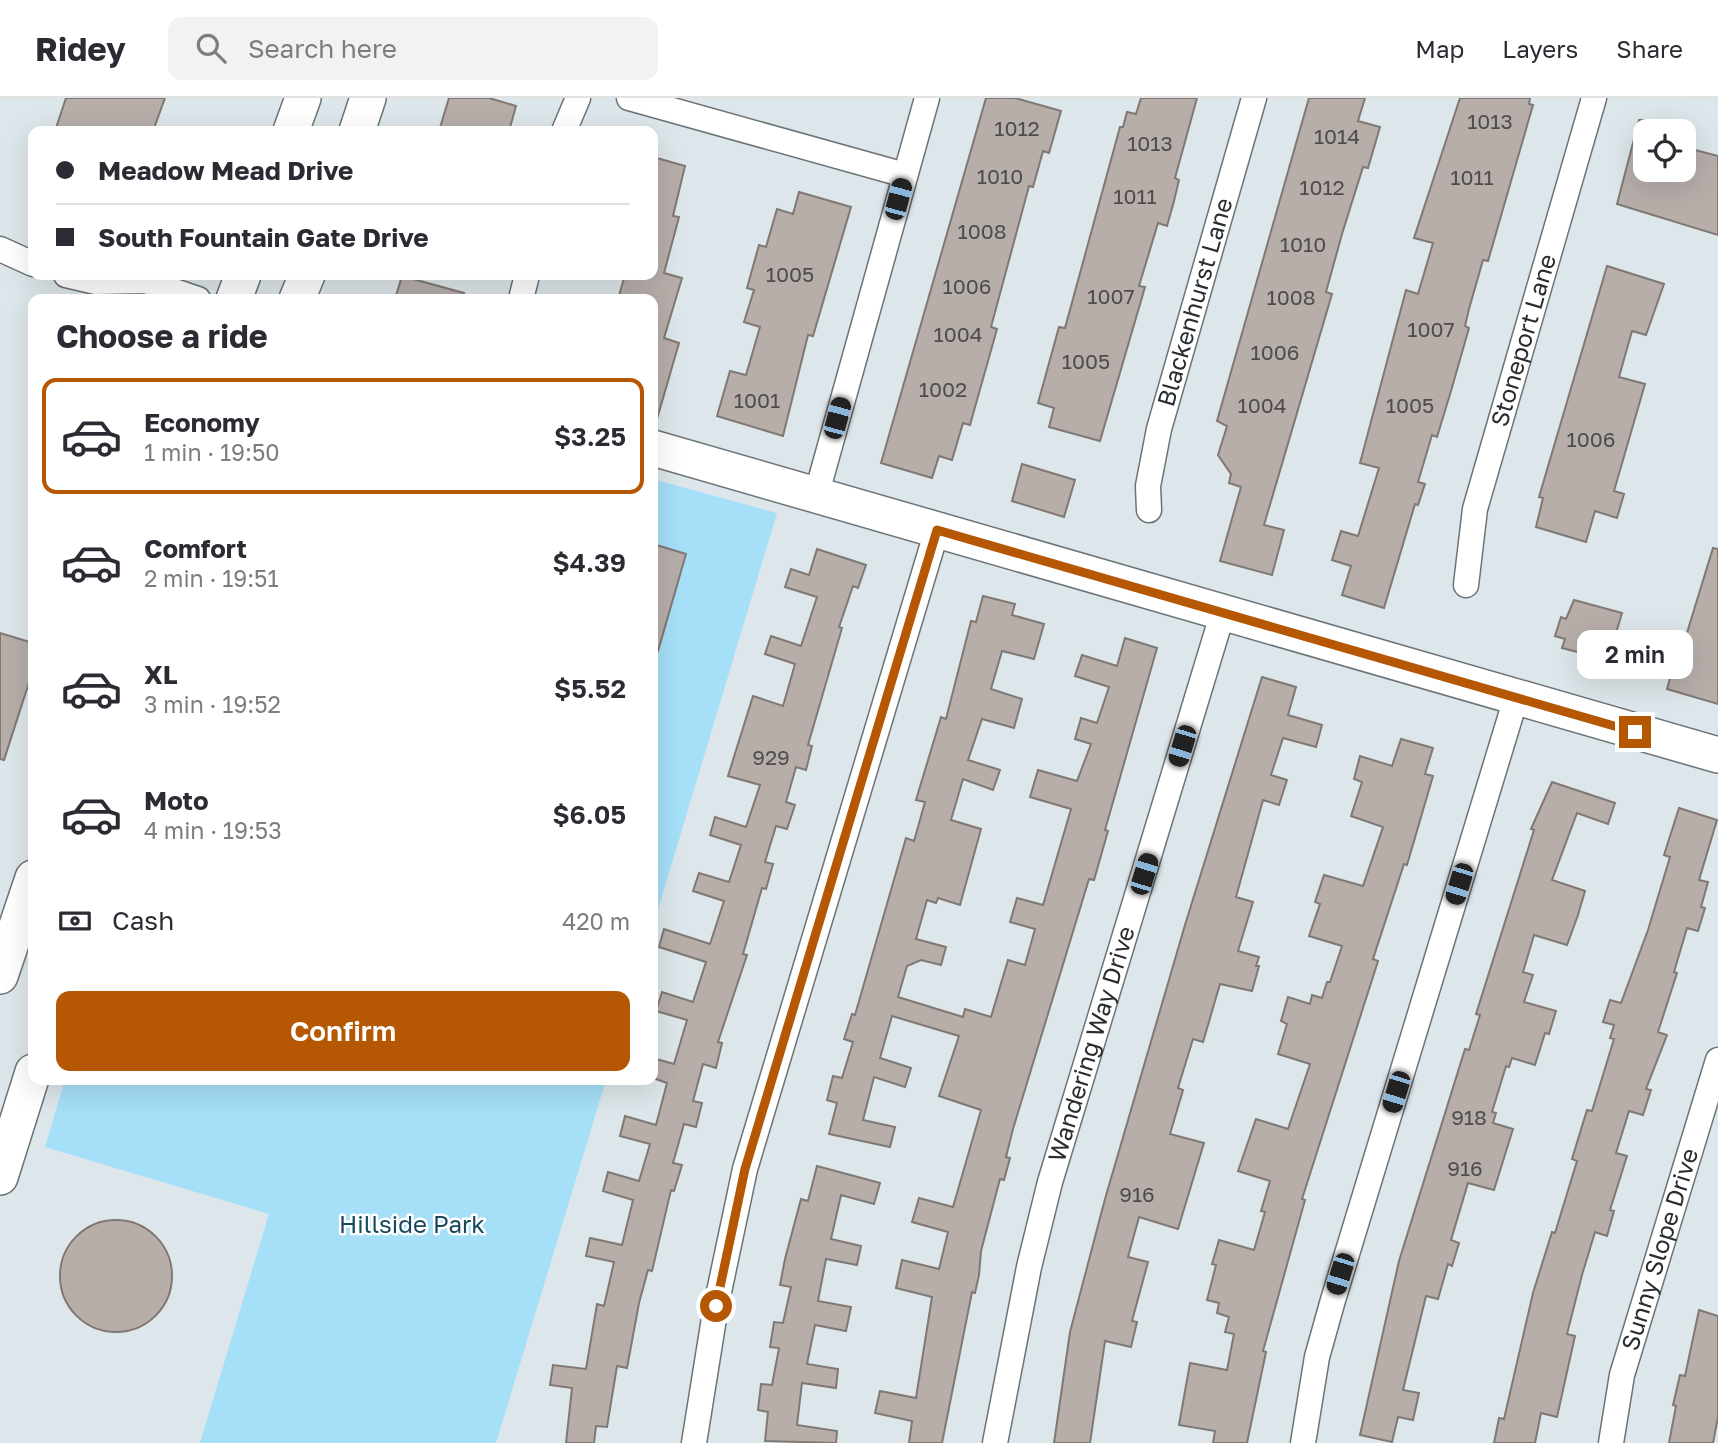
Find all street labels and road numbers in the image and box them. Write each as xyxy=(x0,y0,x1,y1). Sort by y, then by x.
street label: Blackenhurst Lane xyxy=(1150,194,1238,409)
street label: Stoneport Lane xyxy=(1484,250,1561,430)
street label: Wandering Way Drive xyxy=(1041,922,1140,1165)
street label: Sunny Slope Drive xyxy=(1614,1145,1703,1354)

